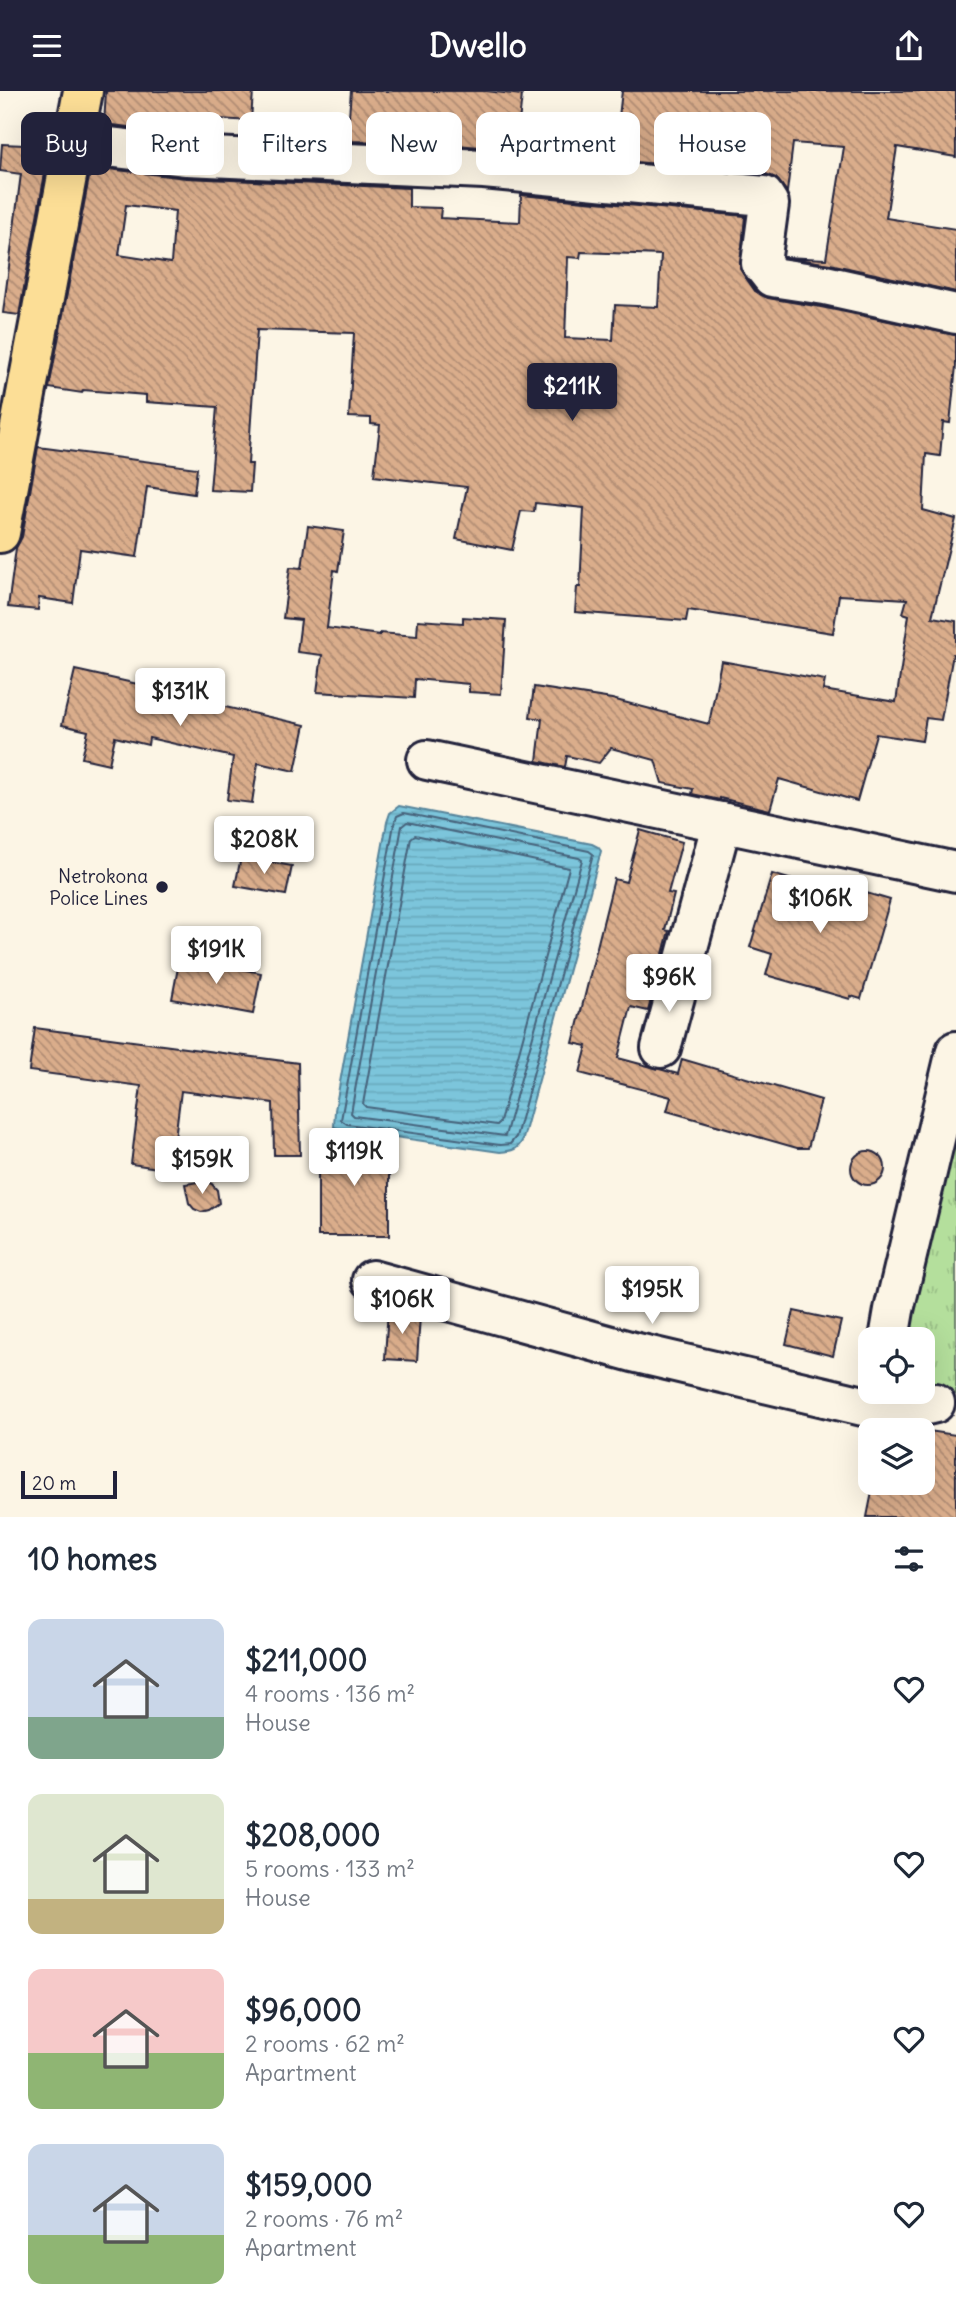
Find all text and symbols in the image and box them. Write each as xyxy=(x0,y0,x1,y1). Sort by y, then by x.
text: Dwello xyxy=(429,25,527,66)
icon: menu xyxy=(28,27,66,65)
icon: share xyxy=(890,27,928,65)
chip: Buy xyxy=(21,112,112,175)
chip: Rent xyxy=(126,112,224,175)
chip: Filters xyxy=(238,112,352,175)
chip: New xyxy=(366,112,462,175)
chip: Apartment xyxy=(476,112,640,175)
chip: House xyxy=(654,112,771,175)
pin: $211K xyxy=(523,363,621,423)
text: $211K xyxy=(543,371,601,400)
pin: $131K xyxy=(131,669,229,728)
text: $131K xyxy=(151,676,209,705)
pin: $208K xyxy=(215,817,313,876)
text: $208K xyxy=(230,824,298,853)
place label: Netrokona Police Lines xyxy=(49,864,148,910)
pin: $106K xyxy=(771,875,869,935)
marker: Netrokona Police Lines xyxy=(154,879,170,895)
text: $106K xyxy=(788,883,852,912)
pin: $191K xyxy=(167,927,265,986)
text: $191K xyxy=(187,934,245,963)
pin: $96K xyxy=(628,955,710,1014)
text: $96K xyxy=(642,962,696,991)
pin: $119K xyxy=(305,1129,403,1188)
text: $119K xyxy=(325,1136,383,1165)
pin: $159K xyxy=(153,1137,251,1196)
text: $159K xyxy=(171,1144,233,1173)
pin: $195K xyxy=(603,1267,701,1326)
text: $195K xyxy=(621,1274,683,1303)
pin: $106K xyxy=(353,1277,451,1336)
text: $106K xyxy=(370,1284,434,1313)
map controls xyxy=(858,1327,935,1495)
button: locate xyxy=(858,1327,935,1404)
button: layers xyxy=(858,1418,935,1495)
scale bar xyxy=(21,1468,117,1500)
text: 20 m xyxy=(32,1471,76,1495)
text: 10 homes xyxy=(28,1540,157,1578)
icon: filters xyxy=(890,1540,928,1578)
text: $211,000 xyxy=(245,1641,367,1679)
icon: home xyxy=(84,1647,168,1731)
icon: heart xyxy=(890,1670,928,1708)
text: 4 rooms · 136 m² xyxy=(245,1679,415,1708)
text: House xyxy=(245,1708,311,1737)
text: $208,000 xyxy=(245,1816,381,1854)
icon: home xyxy=(84,1822,168,1906)
icon: heart xyxy=(890,1845,928,1883)
text: 5 rooms · 133 m² xyxy=(245,1854,415,1883)
text: House xyxy=(245,1883,311,1912)
text: $96,000 xyxy=(245,1991,362,2029)
icon: home xyxy=(84,1997,168,2081)
icon: heart xyxy=(890,2020,928,2058)
text: 2 rooms · 62 m² xyxy=(245,2029,405,2058)
text: Apartment xyxy=(245,2058,357,2087)
text: $159,000 xyxy=(245,2166,372,2204)
icon: home xyxy=(84,2172,168,2256)
icon: heart xyxy=(890,2195,928,2233)
text: 2 rooms · 76 m² xyxy=(245,2204,403,2233)
text: Apartment xyxy=(245,2233,357,2262)

